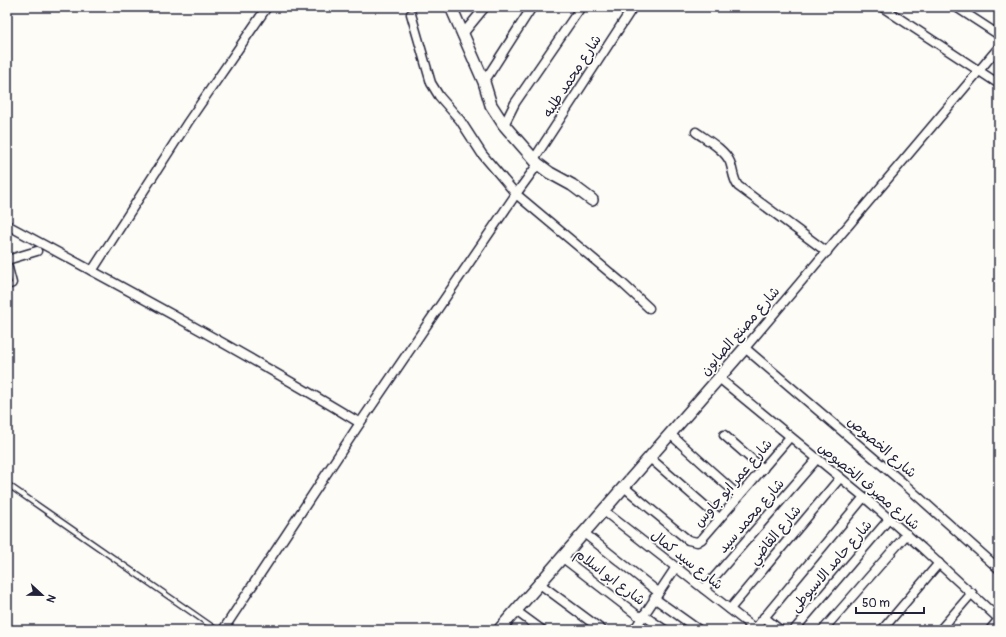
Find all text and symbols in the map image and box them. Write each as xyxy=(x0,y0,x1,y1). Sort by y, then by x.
street label: شارع محمد طلبه xyxy=(539,32,606,121)
street label: شارع مصنع الصابون xyxy=(697,283,785,380)
street label: شارع الخصوص xyxy=(843,413,920,482)
street label: شارع عمر ابو جاوس xyxy=(690,436,777,531)
street label: شارع مصرف الخصوص xyxy=(814,439,923,534)
street label: شارع محمد سيد xyxy=(714,475,789,557)
street label: شارع القاضي xyxy=(745,502,808,571)
street label: شارع حامد الاسيوطى xyxy=(786,517,876,616)
street label: شارع سيد كمال xyxy=(647,527,726,594)
street label: شارع ابو اسلام xyxy=(570,545,648,610)
north arrow xyxy=(22,575,62,615)
scale bar xyxy=(856,589,924,615)
text: N xyxy=(43,593,58,605)
text: 50 m xyxy=(862,596,890,611)

